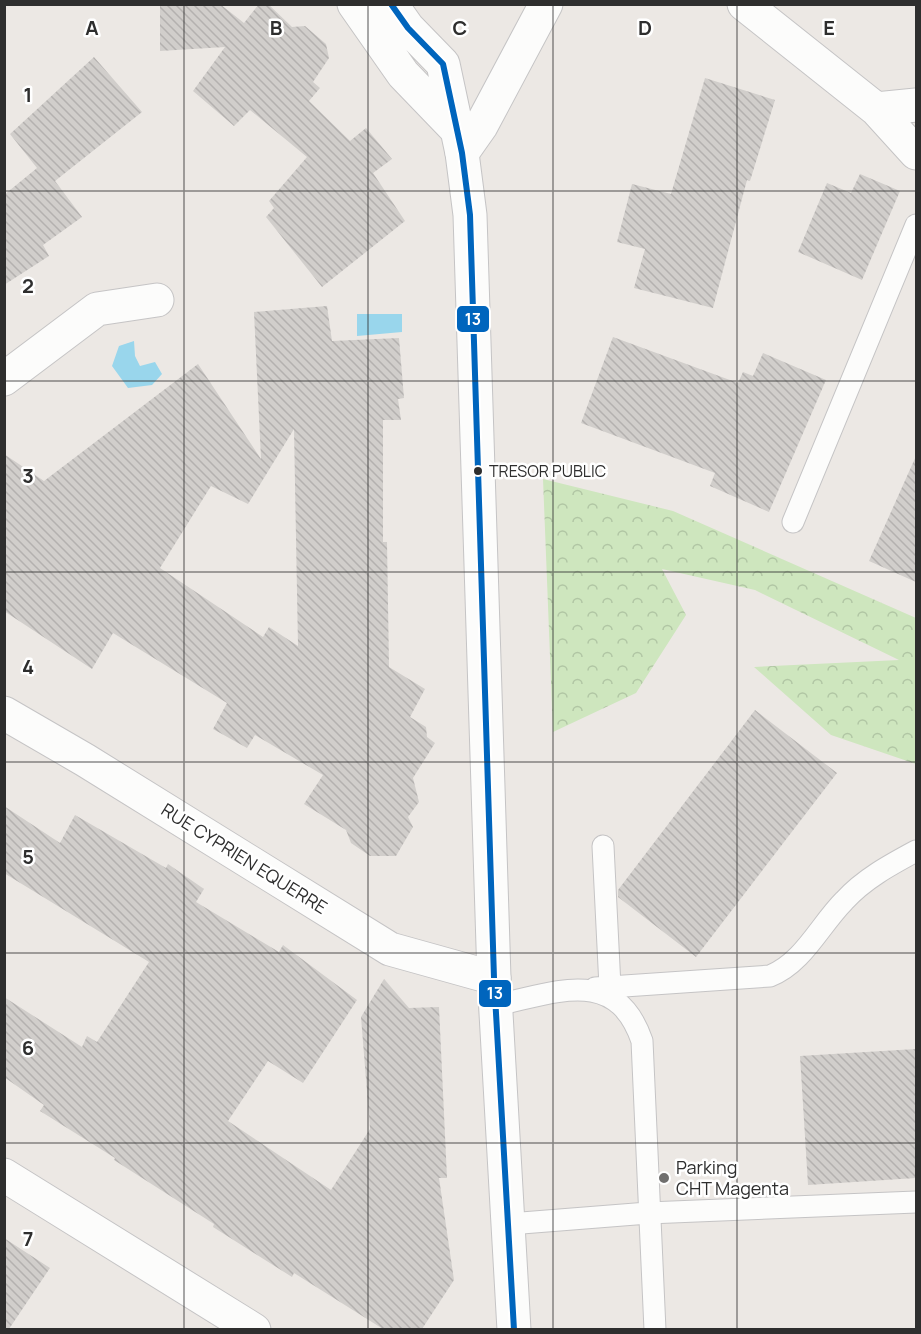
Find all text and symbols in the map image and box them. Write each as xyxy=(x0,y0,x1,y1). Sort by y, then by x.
text: A xyxy=(85,14,99,41)
text: B xyxy=(270,14,283,41)
text: C xyxy=(453,14,467,41)
text: D xyxy=(638,14,652,41)
text: E xyxy=(823,14,835,41)
text: 1 xyxy=(24,81,32,108)
text: 2 xyxy=(22,272,34,299)
line badge: 13 xyxy=(456,305,490,333)
text: 13 xyxy=(465,308,481,330)
place label: TRESOR PUBLIC xyxy=(489,460,606,482)
text: 3 xyxy=(22,462,34,489)
marker: TRESOR PUBLIC xyxy=(472,465,484,477)
text: 4 xyxy=(22,653,34,680)
street label: RUE CYPRIEN EQUERRE xyxy=(157,797,332,919)
text: 5 xyxy=(22,843,34,870)
line badge: 13 xyxy=(478,979,512,1008)
text: 13 xyxy=(487,982,503,1004)
text: 6 xyxy=(22,1034,34,1061)
place label: Parking CHT Magenta xyxy=(676,1155,789,1200)
marker: Parking CHT Magenta xyxy=(657,1171,671,1185)
text: 7 xyxy=(23,1225,33,1252)

